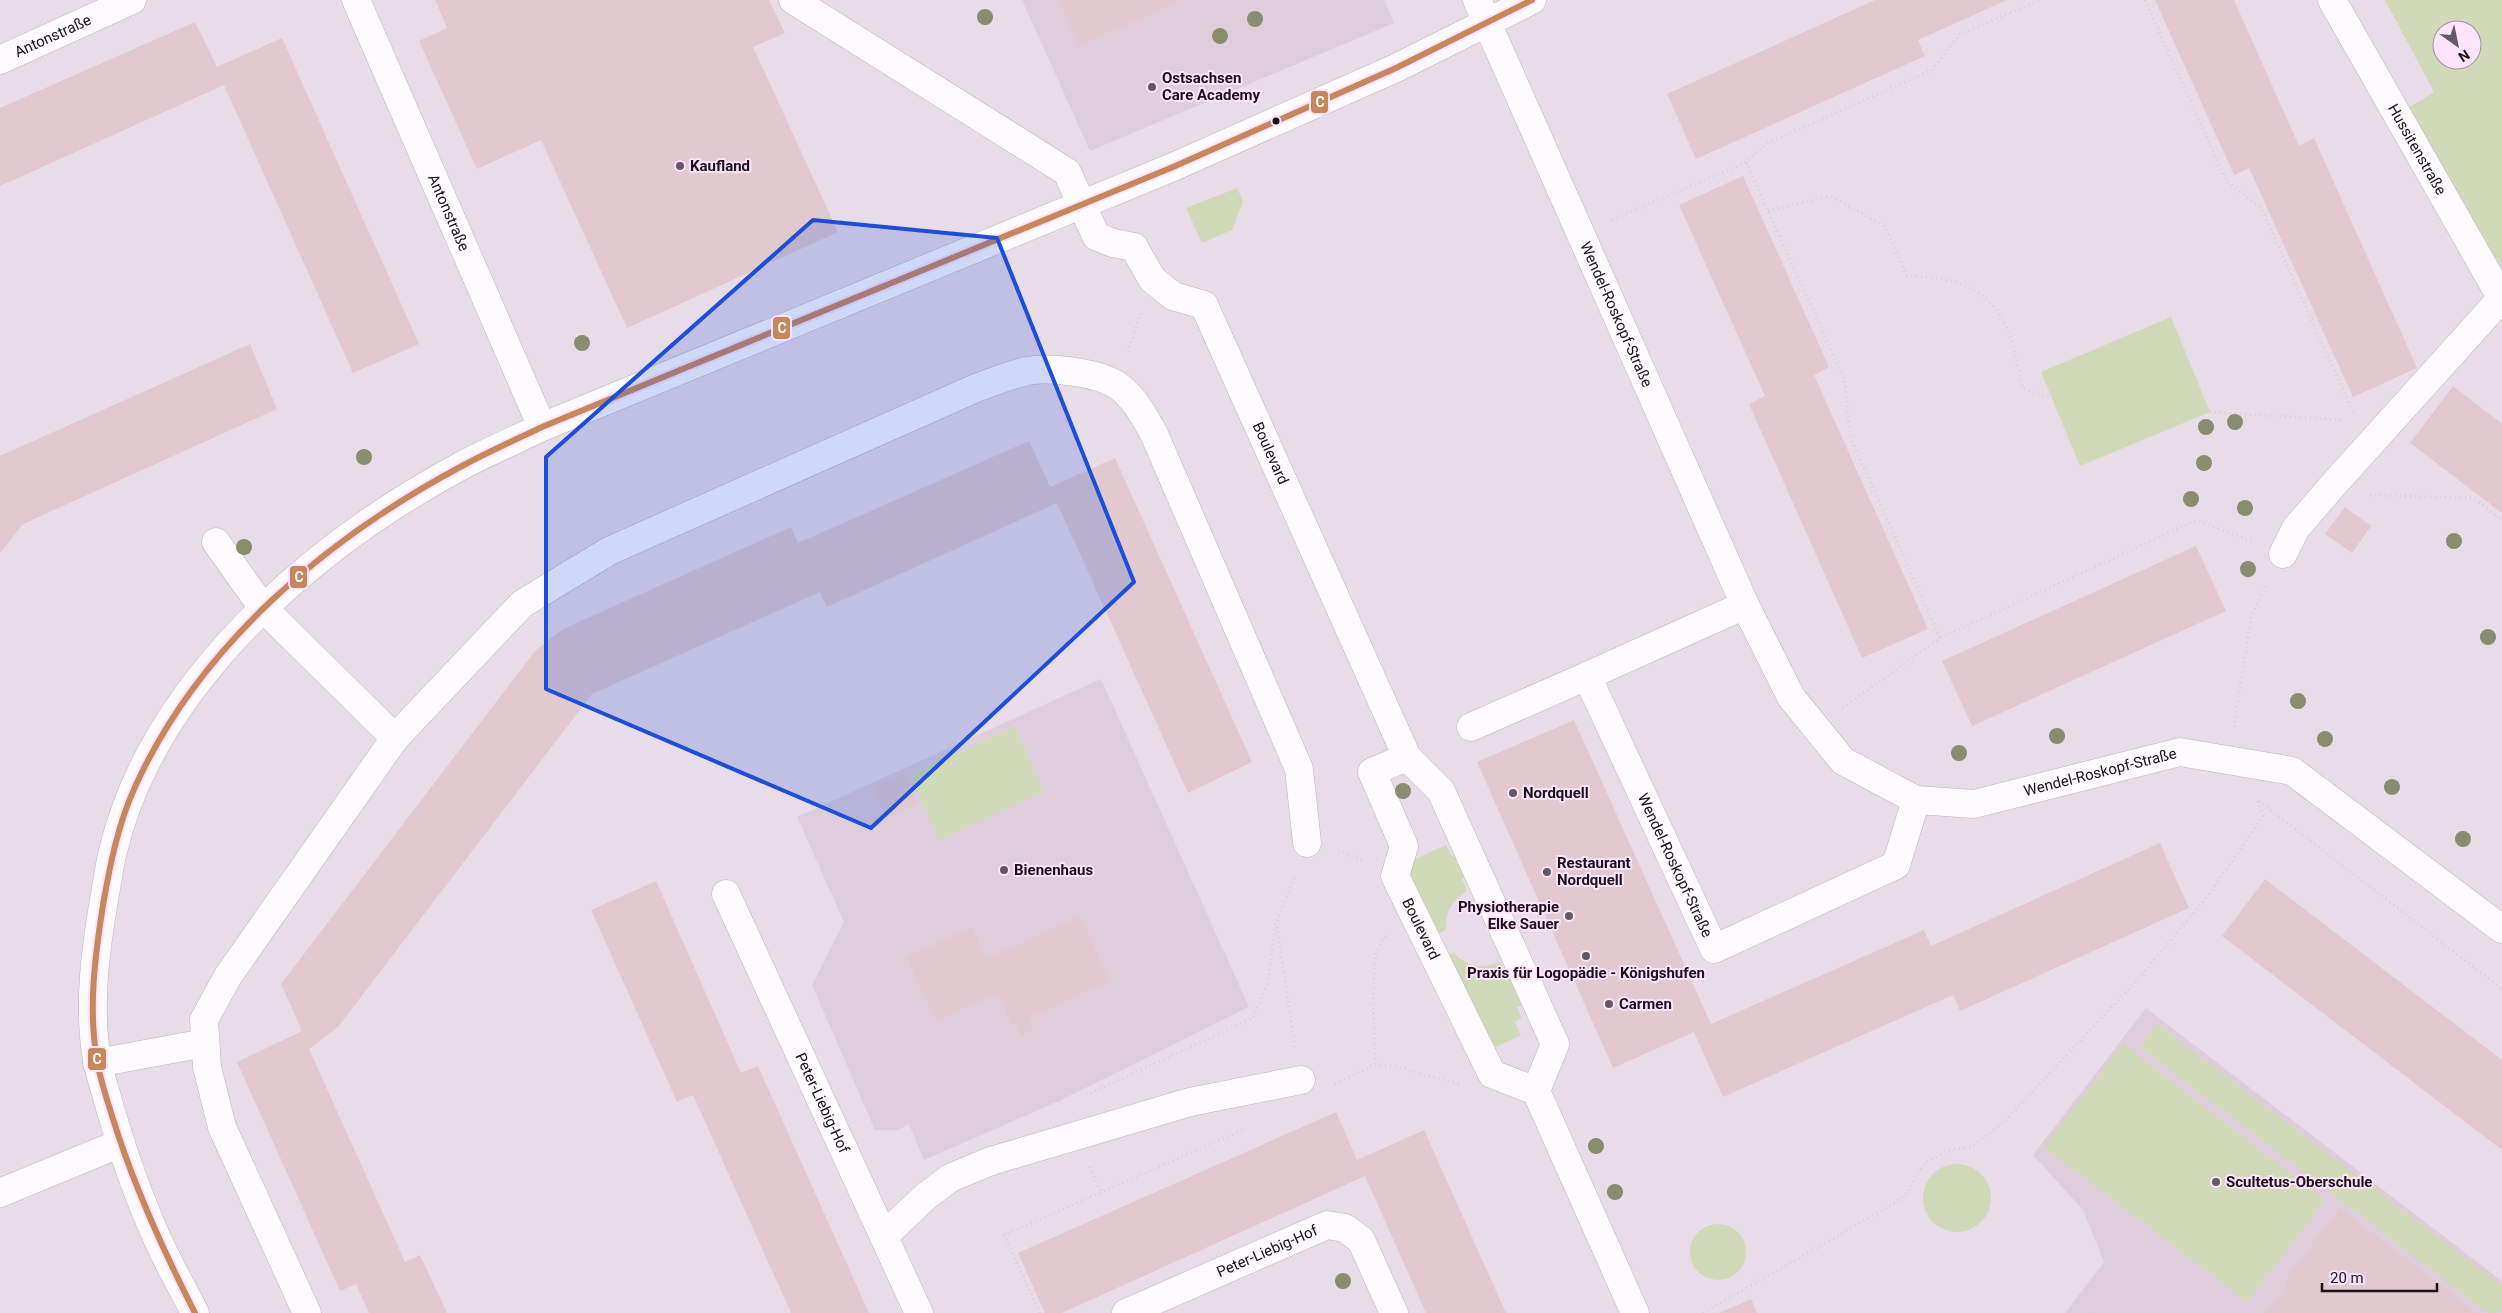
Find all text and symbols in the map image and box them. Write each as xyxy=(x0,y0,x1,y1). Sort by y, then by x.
street label: Antonstraße xyxy=(12,11,94,61)
north arrow xyxy=(2432,20,2482,70)
text: N xyxy=(2456,46,2473,65)
place label: Ostsachsen Care Academy xyxy=(1162,69,1260,104)
marker: Ostsachsen Care Academy xyxy=(1146,81,1158,93)
line badge: C xyxy=(1310,90,1329,114)
text: C xyxy=(1315,94,1325,110)
street label: Hussitenstraße xyxy=(2384,101,2450,198)
unlabelled marker xyxy=(1271,116,1281,126)
place label: Kaufland xyxy=(690,157,750,175)
marker: Kaufland xyxy=(674,160,686,172)
street label: Antonstraße xyxy=(424,171,473,254)
street label: Wendel-Roskopf-Straße xyxy=(1576,239,1656,390)
line badge: C xyxy=(772,316,791,340)
text: C xyxy=(777,320,787,336)
street label: Boulevard xyxy=(1249,419,1292,487)
line badge: C xyxy=(289,565,308,589)
text: C xyxy=(294,569,304,585)
street label: Wendel-Roskopf-Straße xyxy=(2022,744,2178,800)
place label: Nordquell xyxy=(1523,784,1589,802)
marker: Nordquell xyxy=(1507,787,1519,799)
street label: Wendel-Roskopf-Straße xyxy=(1634,790,1716,940)
place label: Restaurant Nordquell xyxy=(1557,854,1631,889)
place label: Bienenhaus xyxy=(1014,861,1093,879)
marker: Bienenhaus xyxy=(998,864,1010,876)
marker: Restaurant Nordquell xyxy=(1541,866,1553,878)
street label: Boulevard xyxy=(1398,895,1444,963)
place label: Physiotherapie Elke Sauer xyxy=(1458,898,1559,933)
marker: Physiotherapie Elke Sauer xyxy=(1563,910,1575,922)
marker: Praxis für Logopädie - Königshufen xyxy=(1580,950,1592,962)
place label: Praxis für Logopädie - Königshufen xyxy=(1467,964,1705,982)
place label: Carmen xyxy=(1619,995,1672,1013)
marker: Carmen xyxy=(1603,998,1615,1010)
line badge: C xyxy=(87,1047,107,1071)
street label: Peter-Liebig-Hof xyxy=(791,1050,853,1157)
text: C xyxy=(92,1051,102,1067)
place label: Scultetus-Oberschule xyxy=(2226,1173,2372,1191)
marker: Scultetus-Oberschule xyxy=(2210,1176,2222,1188)
street label: Peter-Liebig-Hof xyxy=(1214,1221,1321,1281)
scale bar xyxy=(2322,1260,2437,1292)
text: 20 m xyxy=(2330,1269,2364,1287)

